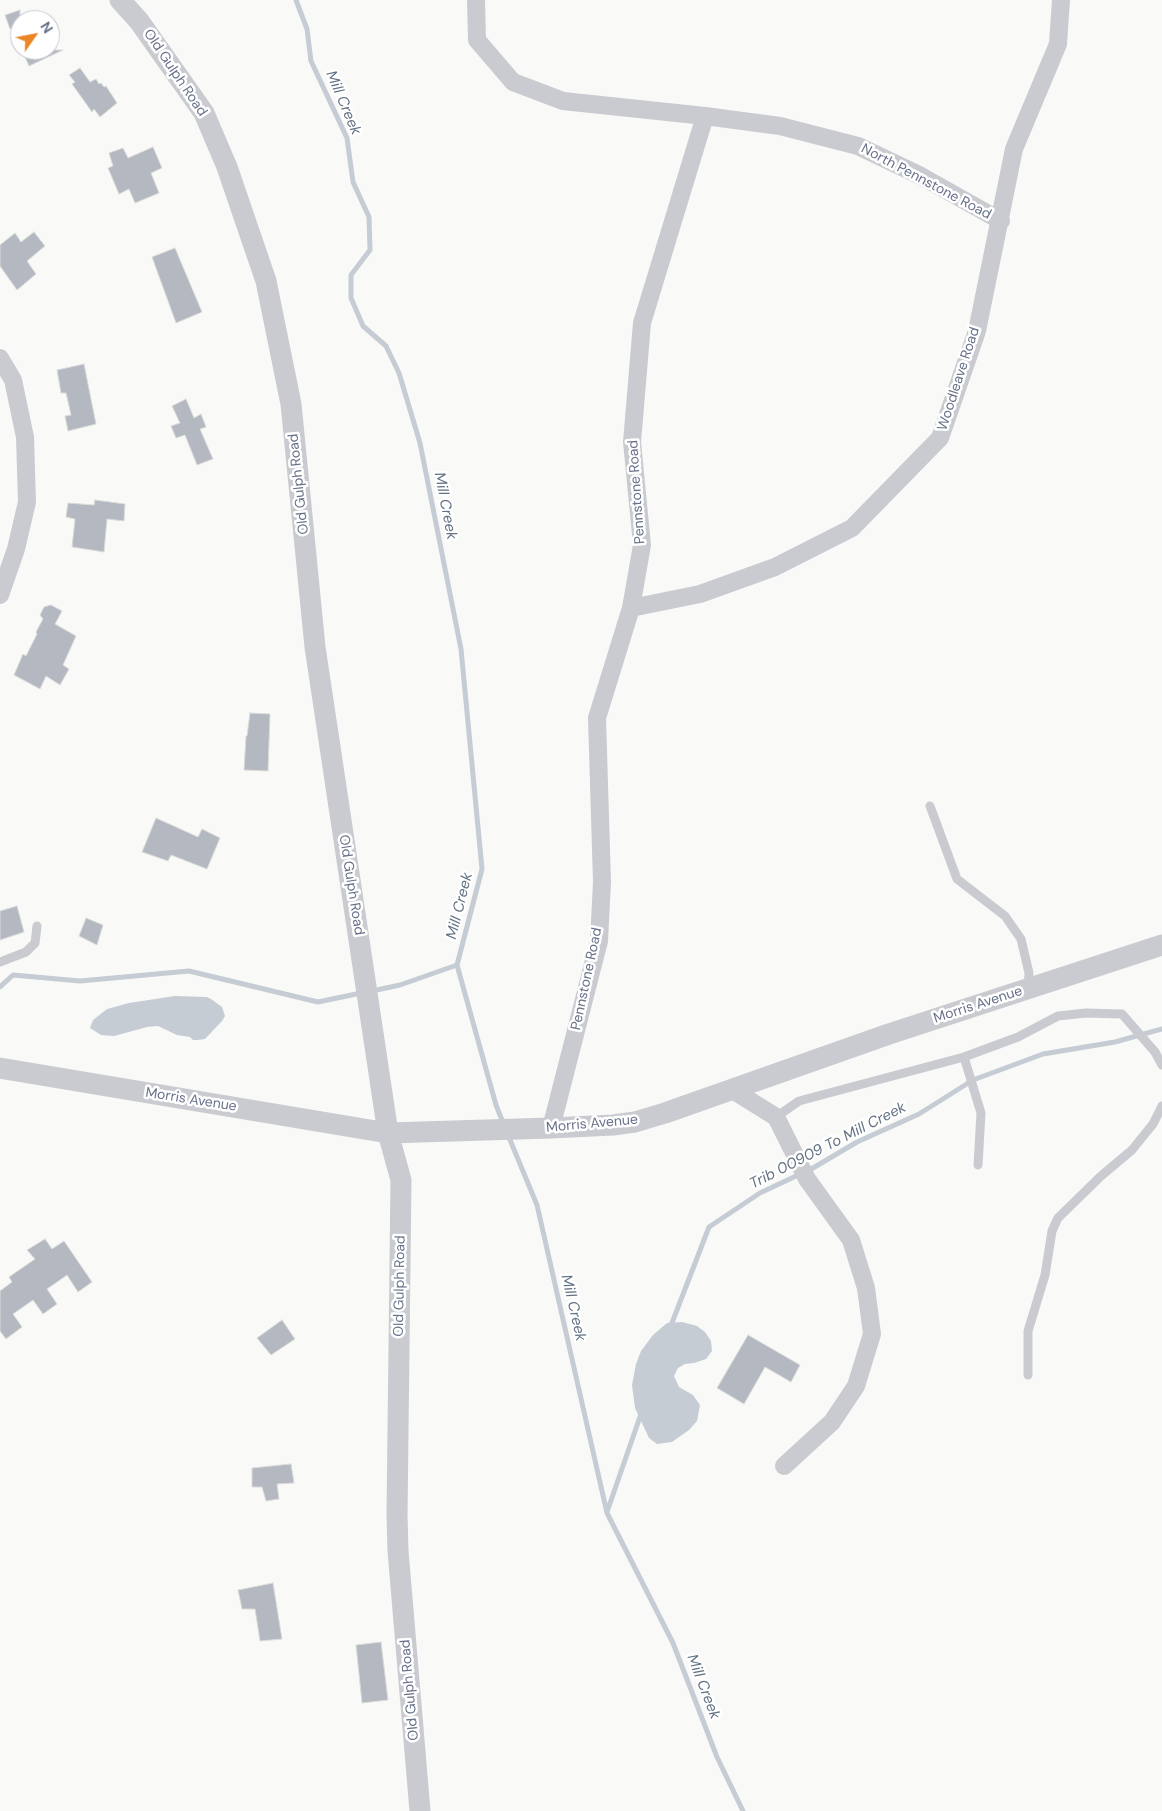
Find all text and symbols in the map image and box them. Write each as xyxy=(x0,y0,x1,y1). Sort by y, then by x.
north arrow xyxy=(10,10,60,60)
text: N xyxy=(36,18,57,37)
street label: Old Gulph Road xyxy=(140,26,210,120)
water label: Mill Creek xyxy=(321,68,365,138)
street label: North Pennstone Road xyxy=(858,141,994,223)
street label: Woodleave Road xyxy=(934,325,984,433)
street label: Old Gulph Road xyxy=(285,433,313,535)
street label: Pennstone Road xyxy=(625,439,649,545)
water label: Mill Creek xyxy=(430,471,460,541)
street label: Old Gulph Road xyxy=(335,834,367,936)
water label: Mill Creek xyxy=(443,871,477,941)
street label: Pennstone Road xyxy=(568,926,606,1032)
street label: Morris Avenue xyxy=(932,983,1024,1027)
street label: Morris Avenue xyxy=(144,1084,238,1116)
water label: Trib 00909 To Mill Creek xyxy=(747,1099,909,1193)
street label: Morris Avenue xyxy=(545,1112,639,1136)
street label: Old Gulph Road xyxy=(391,1235,409,1337)
water label: Mill Creek xyxy=(557,1273,589,1343)
street label: Old Gulph Road xyxy=(397,1639,423,1741)
water label: Mill Creek xyxy=(682,1652,724,1722)

